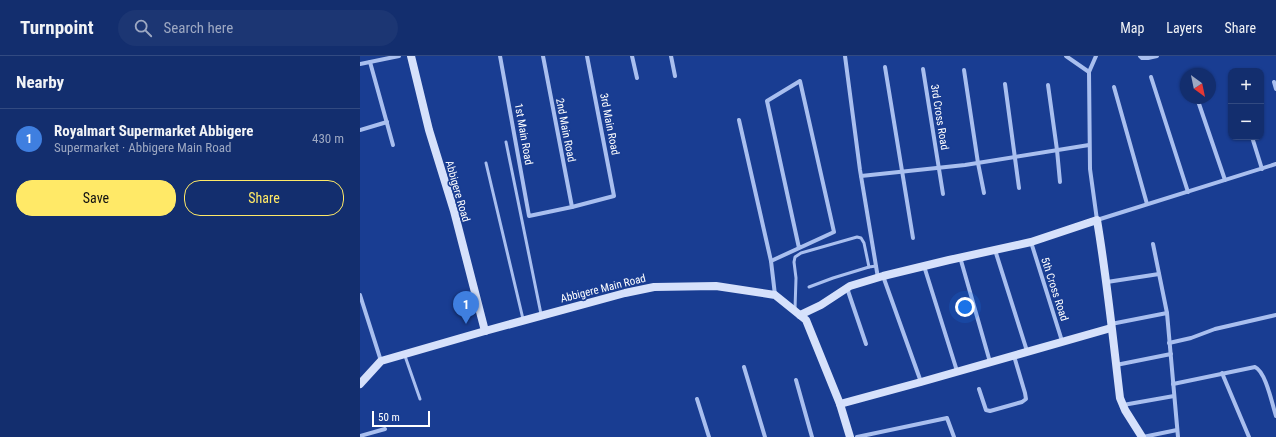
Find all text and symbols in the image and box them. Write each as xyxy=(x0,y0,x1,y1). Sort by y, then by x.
search box xyxy=(118,10,398,46)
text: Turnpoint xyxy=(20,16,94,39)
icon: search xyxy=(132,17,154,39)
text: Search here xyxy=(164,19,233,37)
text: Map xyxy=(1120,20,1144,36)
text: Layers xyxy=(1166,20,1203,36)
text: Share xyxy=(1225,20,1256,36)
north arrow xyxy=(1180,68,1216,104)
map controls xyxy=(1228,68,1264,140)
button: + xyxy=(1228,68,1264,104)
text: Nearby xyxy=(16,72,64,92)
street label: 3rd Cross Road xyxy=(928,83,951,151)
street label: 3rd Main Road xyxy=(597,92,622,156)
street label: 2nd Main Road xyxy=(553,97,578,163)
street label: 1st Main Road xyxy=(512,102,535,166)
button: − xyxy=(1228,104,1264,140)
text: Royalmart Supermarket Abbigere xyxy=(54,122,253,140)
text: 1 xyxy=(26,131,32,146)
text: 430 m xyxy=(312,131,344,146)
text: Supermarket · Abbigere Main Road xyxy=(54,140,231,155)
street label: Abbigere Road xyxy=(443,159,472,223)
button: Save xyxy=(16,180,176,216)
button: Share xyxy=(184,180,344,216)
street label: 5th Cross Road xyxy=(1038,256,1071,323)
street label: Abbigere Main Road xyxy=(559,272,647,305)
pin: 1 xyxy=(453,291,479,324)
your location xyxy=(955,297,975,317)
scale bar xyxy=(372,409,430,428)
text: 50 m xyxy=(378,411,400,424)

